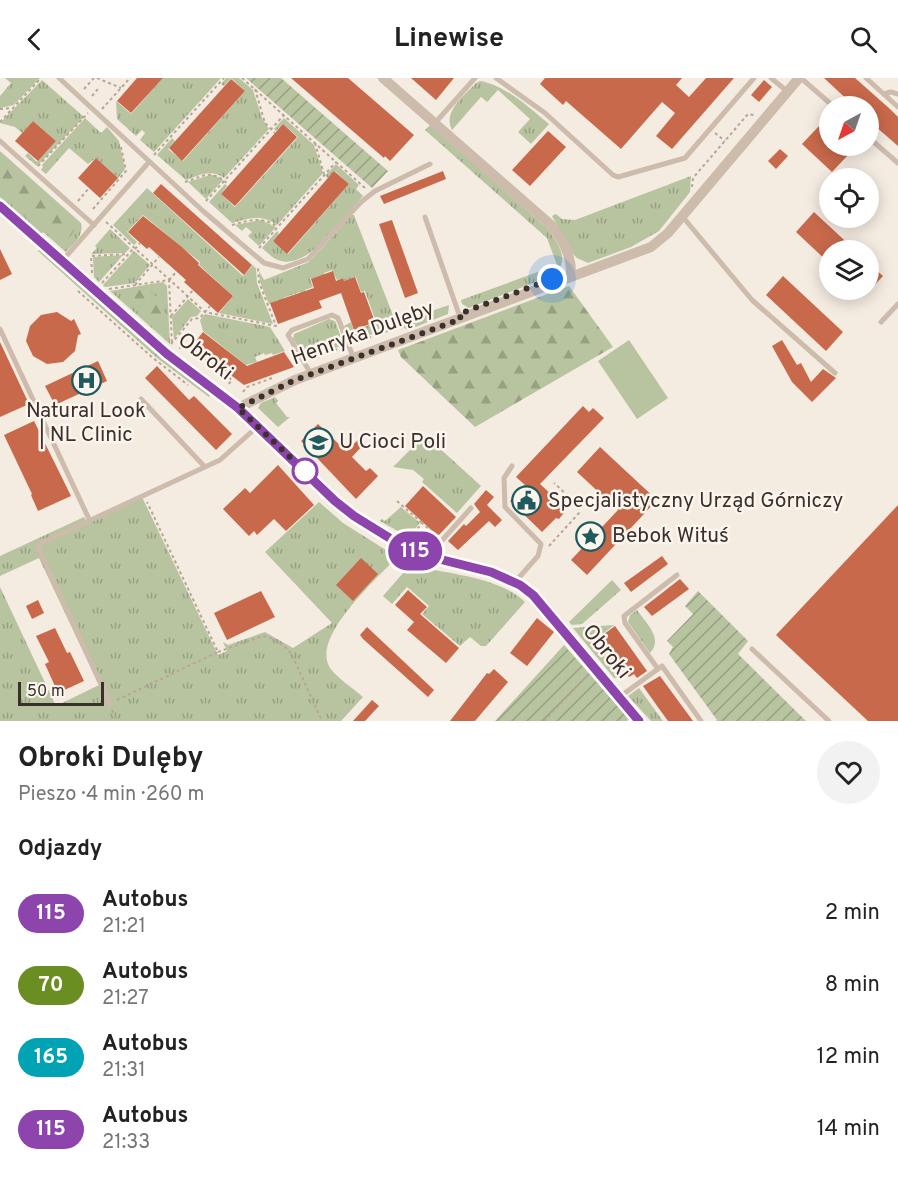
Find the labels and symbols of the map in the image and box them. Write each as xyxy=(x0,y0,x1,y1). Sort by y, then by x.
north arrow xyxy=(819,96,879,156)
your location xyxy=(537,264,567,294)
street label: Henryka Dulęby xyxy=(288,296,438,372)
street label: Obroki xyxy=(172,327,238,387)
hospital icon: Natural Look | NL Clinic xyxy=(70,364,102,396)
place label: Natural Look | NL Clinic xyxy=(26,398,146,449)
school or university icon: U Cioci Poli xyxy=(302,426,334,458)
place label: U Cioci Poli xyxy=(339,429,446,456)
unlabelled marker xyxy=(292,458,318,484)
public building icon: Specjalistyczny Urząd Górniczy xyxy=(511,485,543,517)
place label: Specjalistyczny Urząd Górniczy xyxy=(548,488,843,515)
place icon: Bebok Wituś xyxy=(575,520,607,552)
place label: Bebok Wituś xyxy=(612,523,729,550)
line badge: 115 xyxy=(380,532,450,570)
street label: Obroki xyxy=(576,619,636,685)
scale bar xyxy=(18,679,104,706)

